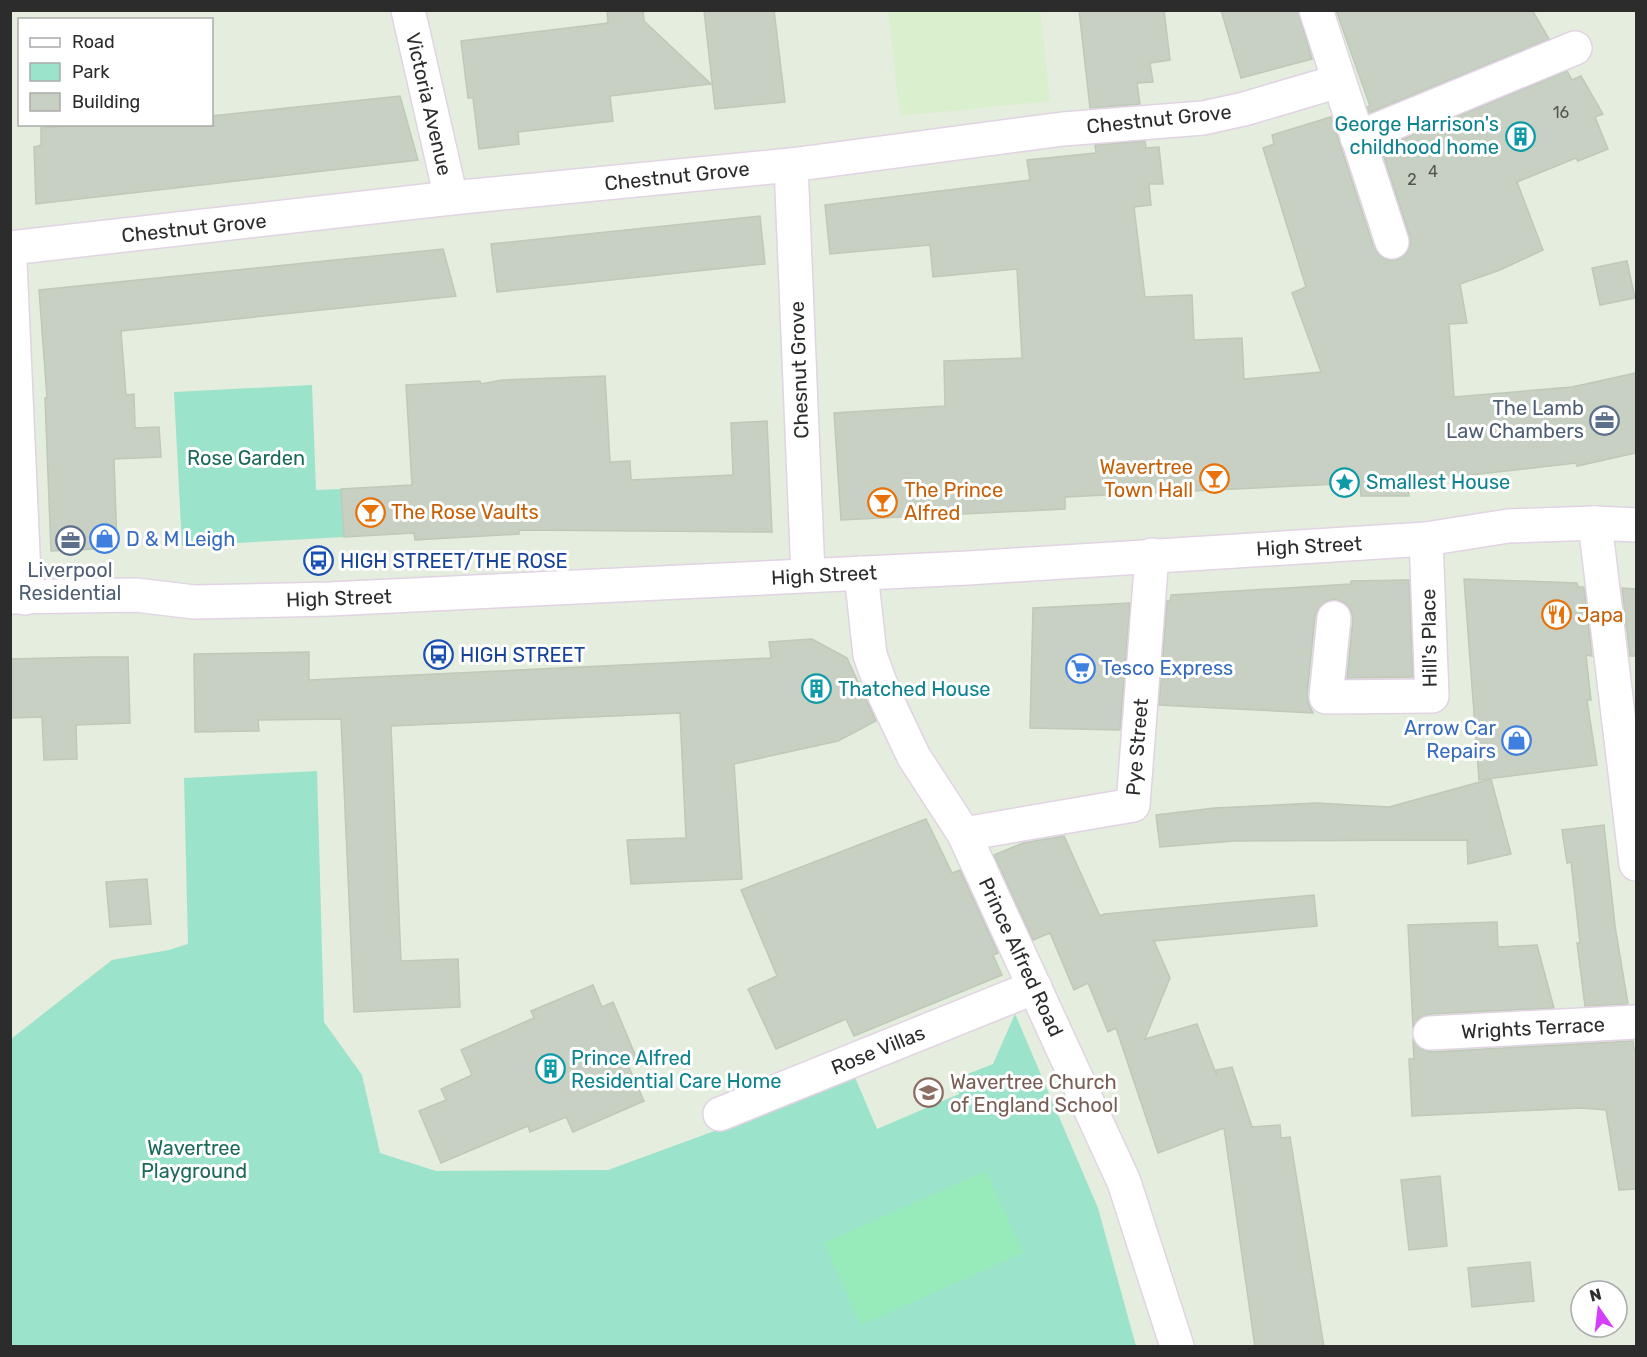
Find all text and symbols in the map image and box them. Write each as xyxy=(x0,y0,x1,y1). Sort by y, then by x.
legend xyxy=(18,18,213,126)
street label: Victoria Avenue xyxy=(401,30,457,178)
text: Road xyxy=(72,31,115,53)
text: Park xyxy=(72,61,110,83)
text: Building xyxy=(72,91,140,113)
street label: Chestnut Grove xyxy=(1085,99,1233,139)
house number: 16 xyxy=(1553,103,1570,122)
place label: George Harrison's childhood home xyxy=(1335,112,1499,159)
building icon: George Harrison's childhood home xyxy=(1504,120,1536,152)
street label: Chestnut Grove xyxy=(603,156,751,196)
house number: 4 xyxy=(1428,162,1438,181)
house number: 2 xyxy=(1407,170,1417,189)
street label: Chestnut Grove xyxy=(120,208,268,248)
street label: Chesnut Grove xyxy=(785,301,813,439)
place label: The Lamb Law Chambers xyxy=(1446,396,1584,443)
office icon: The Lamb Law Chambers xyxy=(1589,404,1621,436)
park label: Rose Garden xyxy=(187,446,305,470)
place label: Wavertree Town Hall xyxy=(1099,455,1193,502)
bar icon: Wavertree Town Hall xyxy=(1198,463,1230,495)
place icon: Smallest House xyxy=(1329,466,1361,498)
place label: Smallest House xyxy=(1366,470,1510,494)
place label: The Prince Alfred xyxy=(904,478,1003,525)
bar icon: The Prince Alfred xyxy=(867,486,899,518)
bar icon: The Rose Vaults xyxy=(354,496,386,528)
place label: The Rose Vaults xyxy=(391,500,539,524)
shop icon: D & M Leigh xyxy=(89,523,121,555)
office icon: Liverpool Residential xyxy=(54,524,86,556)
place label: D & M Leigh xyxy=(126,527,235,551)
street label: High Street xyxy=(1255,531,1363,561)
bus stop icon: HIGH STREET/THE ROSE xyxy=(303,545,335,577)
place label: HIGH STREET/THE ROSE xyxy=(340,549,568,573)
place label: Liverpool Residential xyxy=(19,558,121,605)
street label: High Street xyxy=(770,560,878,590)
street label: High Street xyxy=(286,584,393,612)
street label: Hill's Place xyxy=(1416,588,1442,688)
restaurant icon: Japa xyxy=(1540,599,1572,631)
place label: Japa xyxy=(1577,603,1624,627)
bus stop icon: HIGH STREET xyxy=(423,639,455,671)
place label: HIGH STREET xyxy=(460,643,586,667)
supermarket icon: Tesco Express xyxy=(1064,652,1096,684)
place label: Tesco Express xyxy=(1101,656,1233,680)
building icon: Thatched House xyxy=(801,673,833,705)
place label: Thatched House xyxy=(838,677,991,701)
street label: Pye Street xyxy=(1121,697,1153,797)
place label: Arrow Car Repairs xyxy=(1404,716,1496,763)
shop icon: Arrow Car Repairs xyxy=(1501,724,1533,756)
street label: Prince Alfred Road xyxy=(974,874,1068,1040)
street label: Wrights Terrace xyxy=(1461,1012,1605,1044)
street label: Rose Villas xyxy=(828,1020,928,1080)
place label: Prince Alfred Residential Care Home xyxy=(571,1046,781,1093)
building icon: Prince Alfred Residential Care Home xyxy=(534,1053,566,1085)
place label: Wavertree Church of England School xyxy=(950,1070,1118,1117)
school or university icon: Wavertree Church of England School xyxy=(913,1077,945,1109)
park label: Wavertree Playground xyxy=(141,1136,247,1183)
north arrow xyxy=(1569,1279,1629,1339)
text: N xyxy=(1588,1284,1603,1306)

